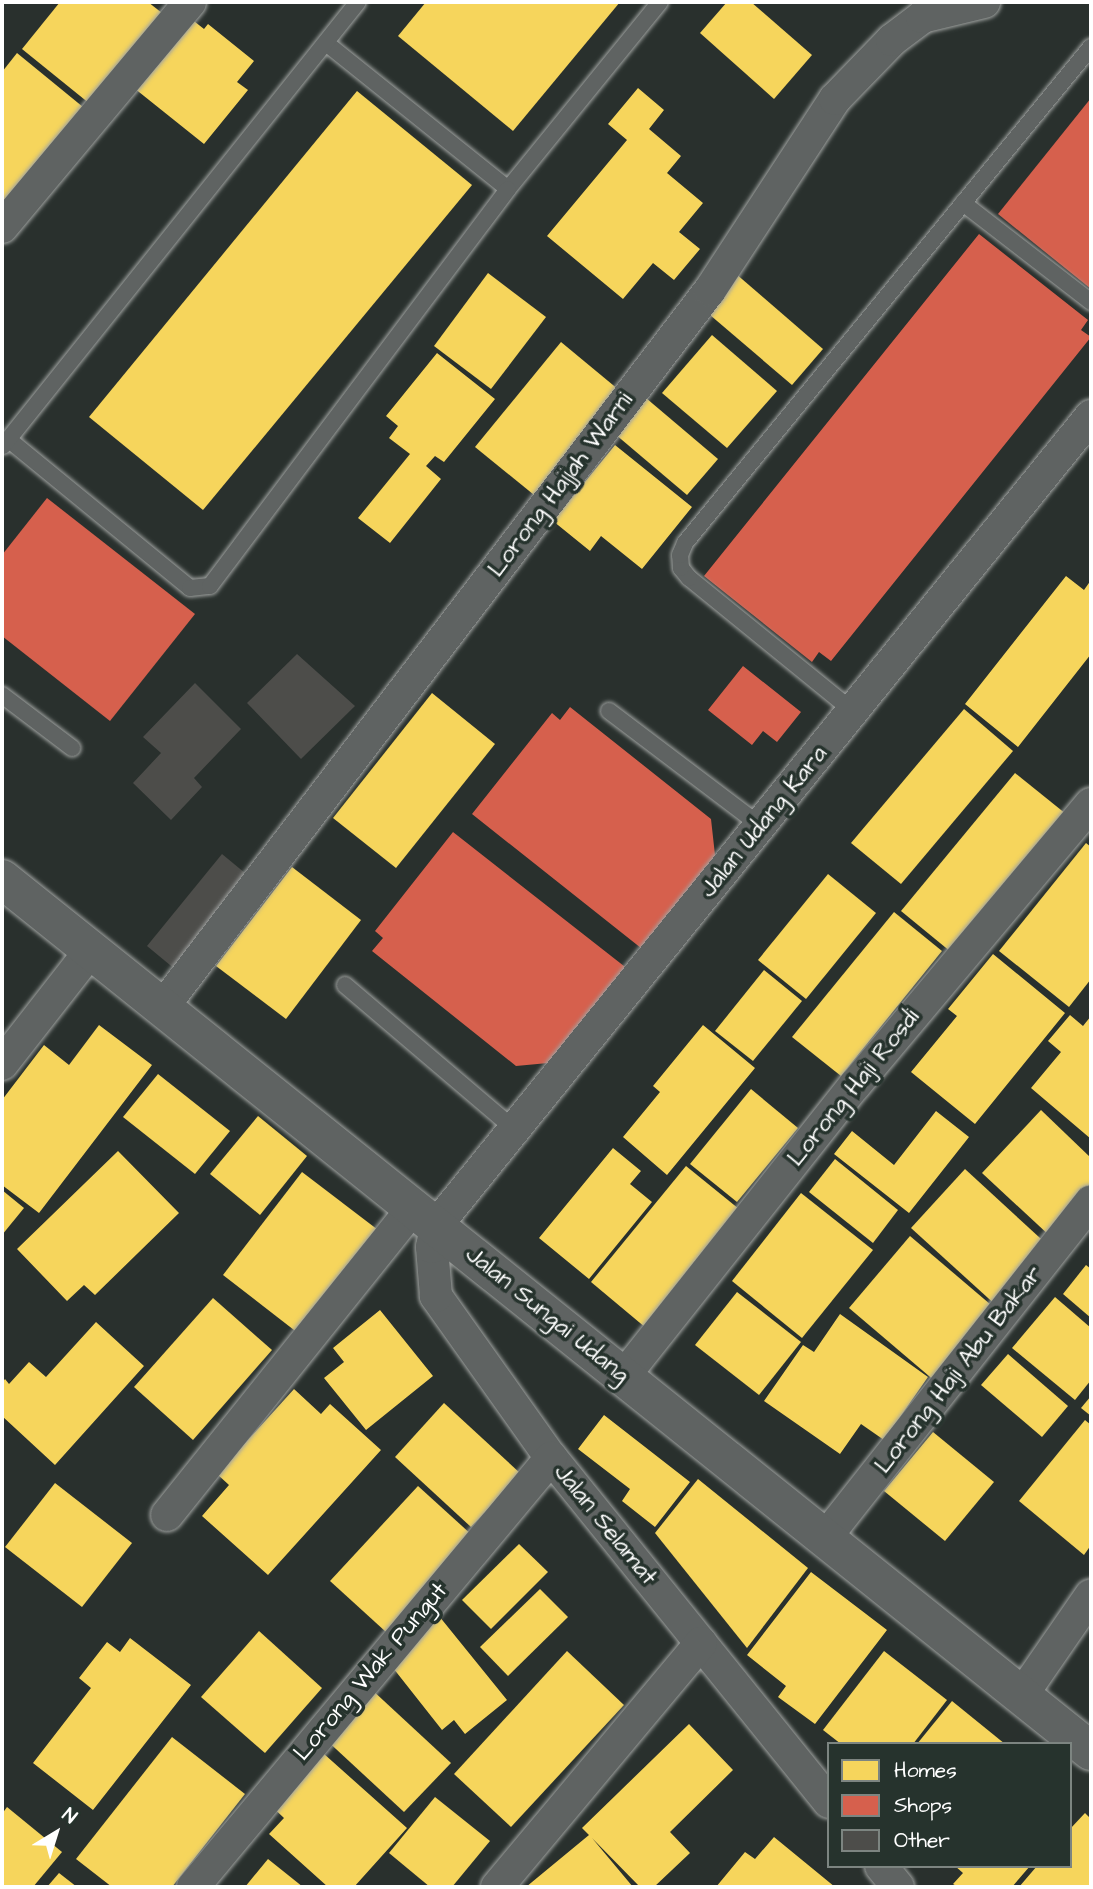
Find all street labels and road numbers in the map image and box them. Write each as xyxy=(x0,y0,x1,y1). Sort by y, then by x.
street label: Lorong Hajjah Warni xyxy=(482,387,640,583)
street label: Jalan Udang Kara xyxy=(694,740,834,904)
street label: Lorong Haji Rosdi xyxy=(782,1004,926,1172)
street label: Jalan Sungai Udang xyxy=(459,1240,635,1390)
street label: Lorong Haji Abu Bakar xyxy=(869,1261,1049,1479)
street label: Jalan Selamat xyxy=(547,1459,663,1591)
street label: Lorong Wak Pungut xyxy=(288,1577,454,1767)

